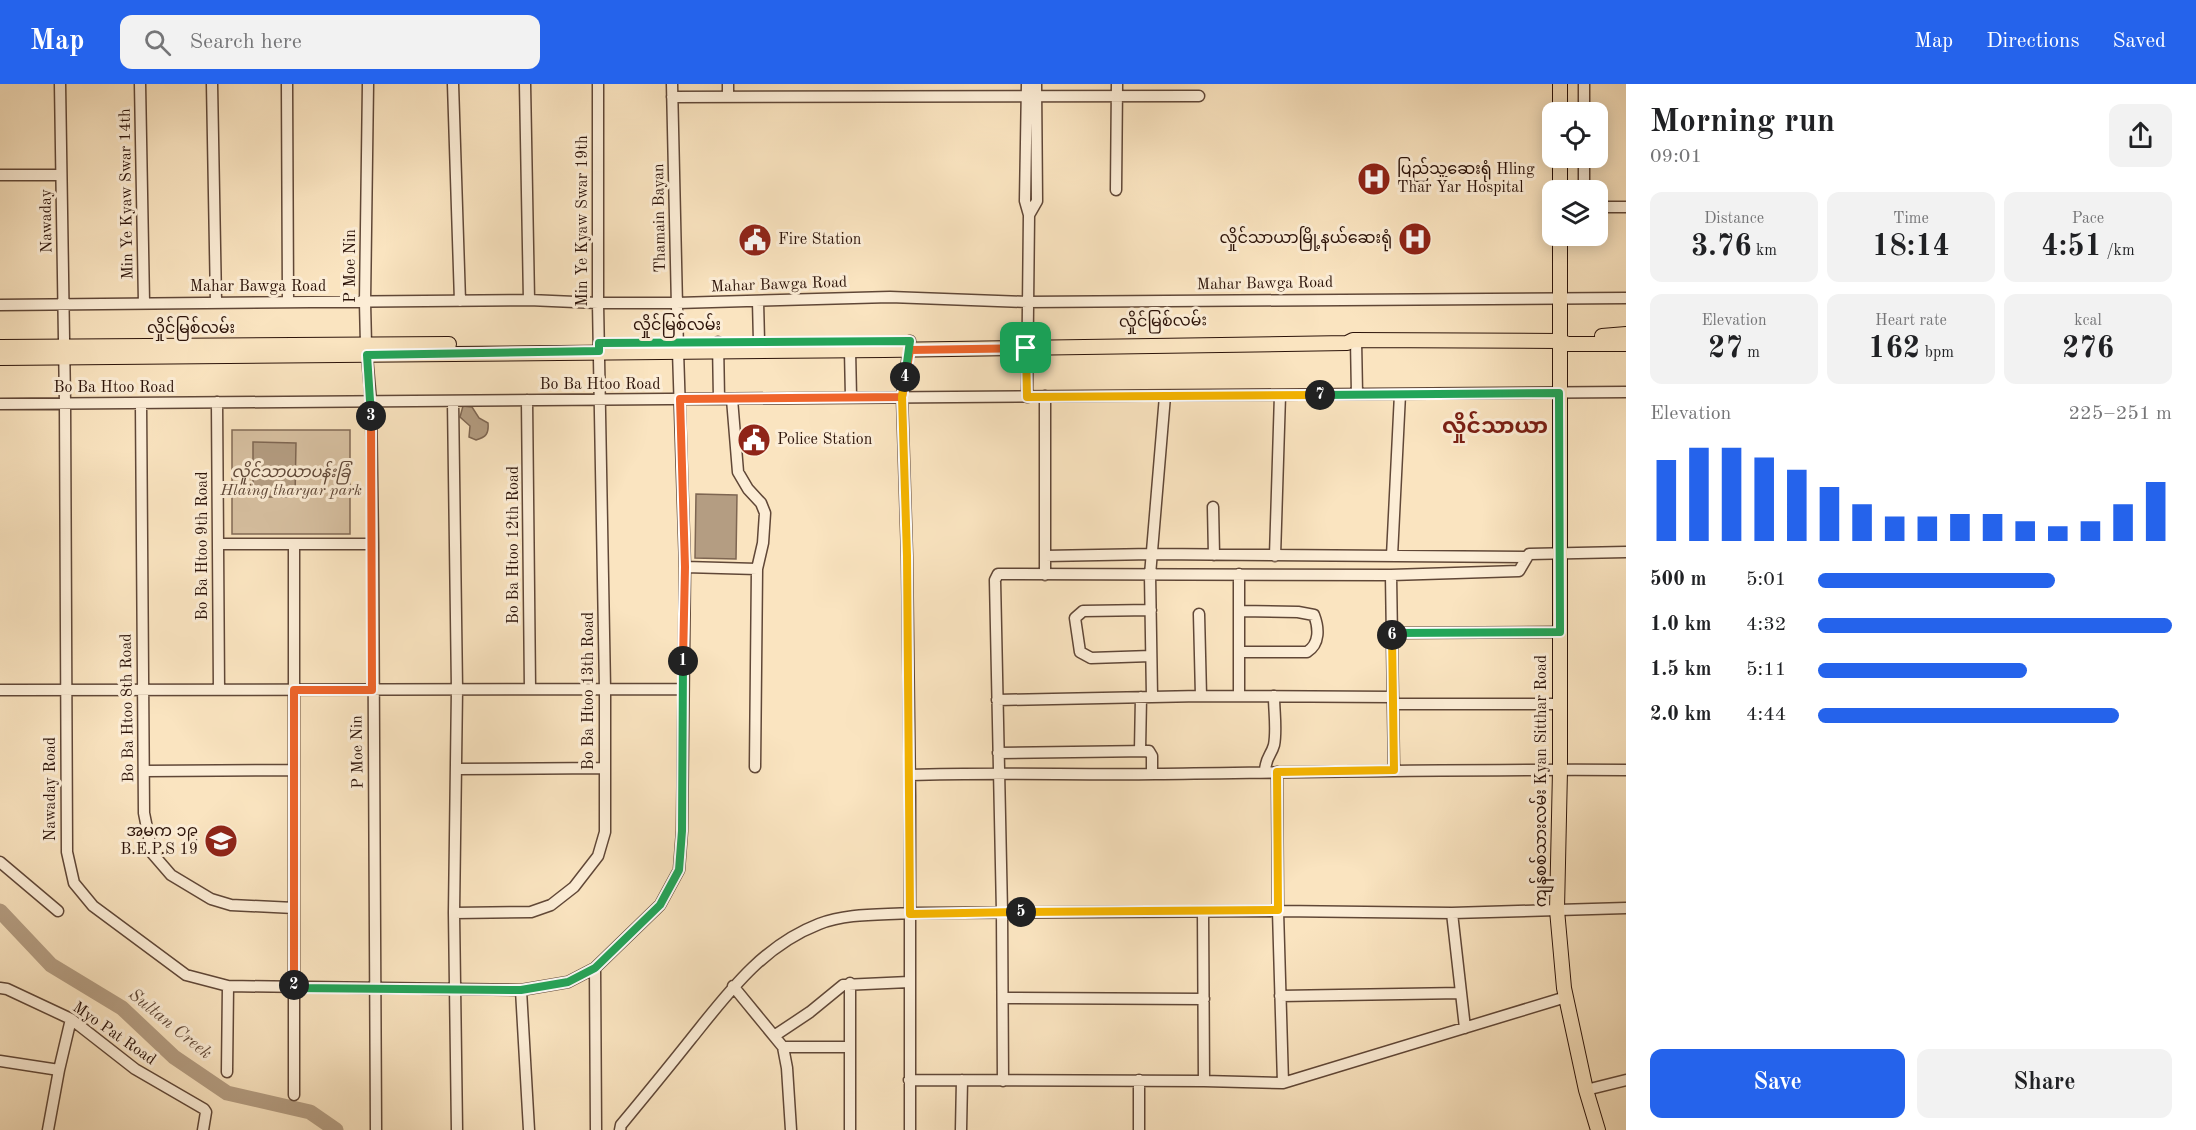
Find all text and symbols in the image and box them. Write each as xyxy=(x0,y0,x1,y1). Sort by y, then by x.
search box xyxy=(120,15,540,69)
icon: search xyxy=(141,26,174,59)
text: Map xyxy=(30,28,84,56)
text: Search here xyxy=(189,31,302,53)
text: Map xyxy=(1914,31,1953,52)
text: Directions xyxy=(1986,31,2080,52)
text: Saved xyxy=(2113,31,2166,52)
map controls xyxy=(1542,102,1608,246)
button: locate xyxy=(1542,102,1608,168)
button: share xyxy=(2109,104,2172,167)
text: Morning run xyxy=(1650,106,1835,139)
street label: Min Ye Kyaw Swar 14th xyxy=(118,108,136,280)
street label: Min Ye Kyaw Swar 19th xyxy=(575,135,591,307)
text: 09:01 xyxy=(1650,147,1702,167)
place label: ပြည်သူ့ဆေးရုံ Hling Thar Yar Hospital xyxy=(1397,157,1535,196)
hospital icon: ပြည်သူ့ဆေးရုံ Hling Thar Yar Hospital xyxy=(1356,161,1392,197)
street label: Thamain Bayan xyxy=(651,163,669,273)
button: layers xyxy=(1542,180,1608,246)
street label: Nawaday xyxy=(38,188,56,253)
text: Distance xyxy=(1704,211,1764,227)
text: Time xyxy=(1893,211,1929,227)
text: Pace xyxy=(2072,211,2104,227)
hospital icon: လှိုင်သာယာမြို့နယ်ဆေးရုံ xyxy=(1397,221,1433,257)
public building icon: Fire Station xyxy=(737,222,773,258)
place label: လှိုင်သာယာမြို့နယ်ဆေးရုံ xyxy=(1220,226,1392,252)
street label: P Moe Nin xyxy=(343,229,359,303)
place label: Fire Station xyxy=(778,232,862,248)
text: 3.76 xyxy=(1691,232,1752,262)
text: 18:14 xyxy=(1872,232,1950,262)
text: 4:51 xyxy=(2041,232,2102,262)
text: km xyxy=(1752,243,1777,259)
text: /km xyxy=(2102,243,2135,259)
street label: Mahar Bawga Road xyxy=(710,275,848,295)
street label: Mahar Bawga Road xyxy=(1197,275,1333,293)
street label: Mahar Bawga Road xyxy=(190,279,326,295)
street label: လှိုင်မြစ်လမ်း xyxy=(1119,308,1207,335)
street label: လှိုင်မြစ်လမ်း xyxy=(633,313,721,338)
text: Elevation xyxy=(1701,313,1767,329)
text: Heart rate xyxy=(1875,313,1947,329)
text: kcal xyxy=(2074,313,2102,329)
street label: လှိုင်မြစ်လမ်း xyxy=(147,316,235,341)
pin xyxy=(1000,322,1051,373)
icon: arrive xyxy=(1009,331,1042,364)
text: 27 xyxy=(1708,334,1743,364)
text: 162 xyxy=(1868,334,1920,364)
text: 276 xyxy=(2062,334,2114,364)
text: m xyxy=(1743,345,1760,361)
text: bpm xyxy=(1920,345,1954,361)
pin: 4 xyxy=(890,362,920,392)
text: 4 xyxy=(900,369,910,385)
street label: Bo Ba Htoo Road xyxy=(539,377,661,393)
street label: Bo Ba Htoo Road xyxy=(53,380,175,396)
pin: 7 xyxy=(1305,380,1335,410)
text: 7 xyxy=(1315,387,1325,403)
pin: 3 xyxy=(356,401,386,431)
text: Elevation xyxy=(1650,404,1731,424)
text: 225–251 m xyxy=(2069,404,2172,424)
text: 3 xyxy=(366,408,376,424)
district label: လှိုင်သာယာ xyxy=(1442,410,1548,443)
public building icon: Police Station xyxy=(736,422,772,458)
place label: Police Station xyxy=(777,432,873,448)
park label: လှိုင်သာယာပန်းခြံ Hlaing tharyar park xyxy=(219,460,362,499)
street label: Bo Ba Htoo 12th Road xyxy=(506,466,522,624)
street label: Bo Ba Htoo 9th Road xyxy=(195,471,211,621)
text: 500 m xyxy=(1650,570,1706,590)
text: 5:01 xyxy=(1746,570,1786,590)
street label: Bo Ba Htoo 13th Road xyxy=(581,612,597,770)
text: 1.0 km xyxy=(1650,615,1712,635)
text: 4:32 xyxy=(1746,615,1786,635)
pin: 6 xyxy=(1377,620,1407,650)
text: 6 xyxy=(1387,627,1397,643)
street label: Bo Ba Htoo 8th Road xyxy=(119,633,137,783)
pin: 1 xyxy=(668,646,698,676)
text: 1 xyxy=(678,653,688,669)
street label: ကျန်စစ်သားလမ်း Kyan Sitthar Road xyxy=(1529,655,1554,907)
text: 1.5 km xyxy=(1650,660,1712,680)
text: 5:11 xyxy=(1746,660,1786,680)
text: 2.0 km xyxy=(1650,705,1712,725)
text: 4:44 xyxy=(1746,705,1786,725)
street label: P Moe Nin xyxy=(349,715,367,789)
street label: Nawaday Road xyxy=(43,737,59,841)
school or university icon: အမက ၁၉ B.E.P.S 19 xyxy=(203,823,239,859)
place label: အမက ၁၉ B.E.P.S 19 xyxy=(120,824,198,858)
pin: 5 xyxy=(1006,897,1036,927)
text: 5 xyxy=(1016,904,1026,920)
pin: 2 xyxy=(279,970,309,1000)
text: 2 xyxy=(289,977,299,993)
water label: Sultan Creek xyxy=(125,985,215,1063)
street label: Myo Pat Road xyxy=(70,1000,158,1068)
button: Save xyxy=(1650,1049,1905,1118)
button: Share xyxy=(1917,1049,2172,1118)

